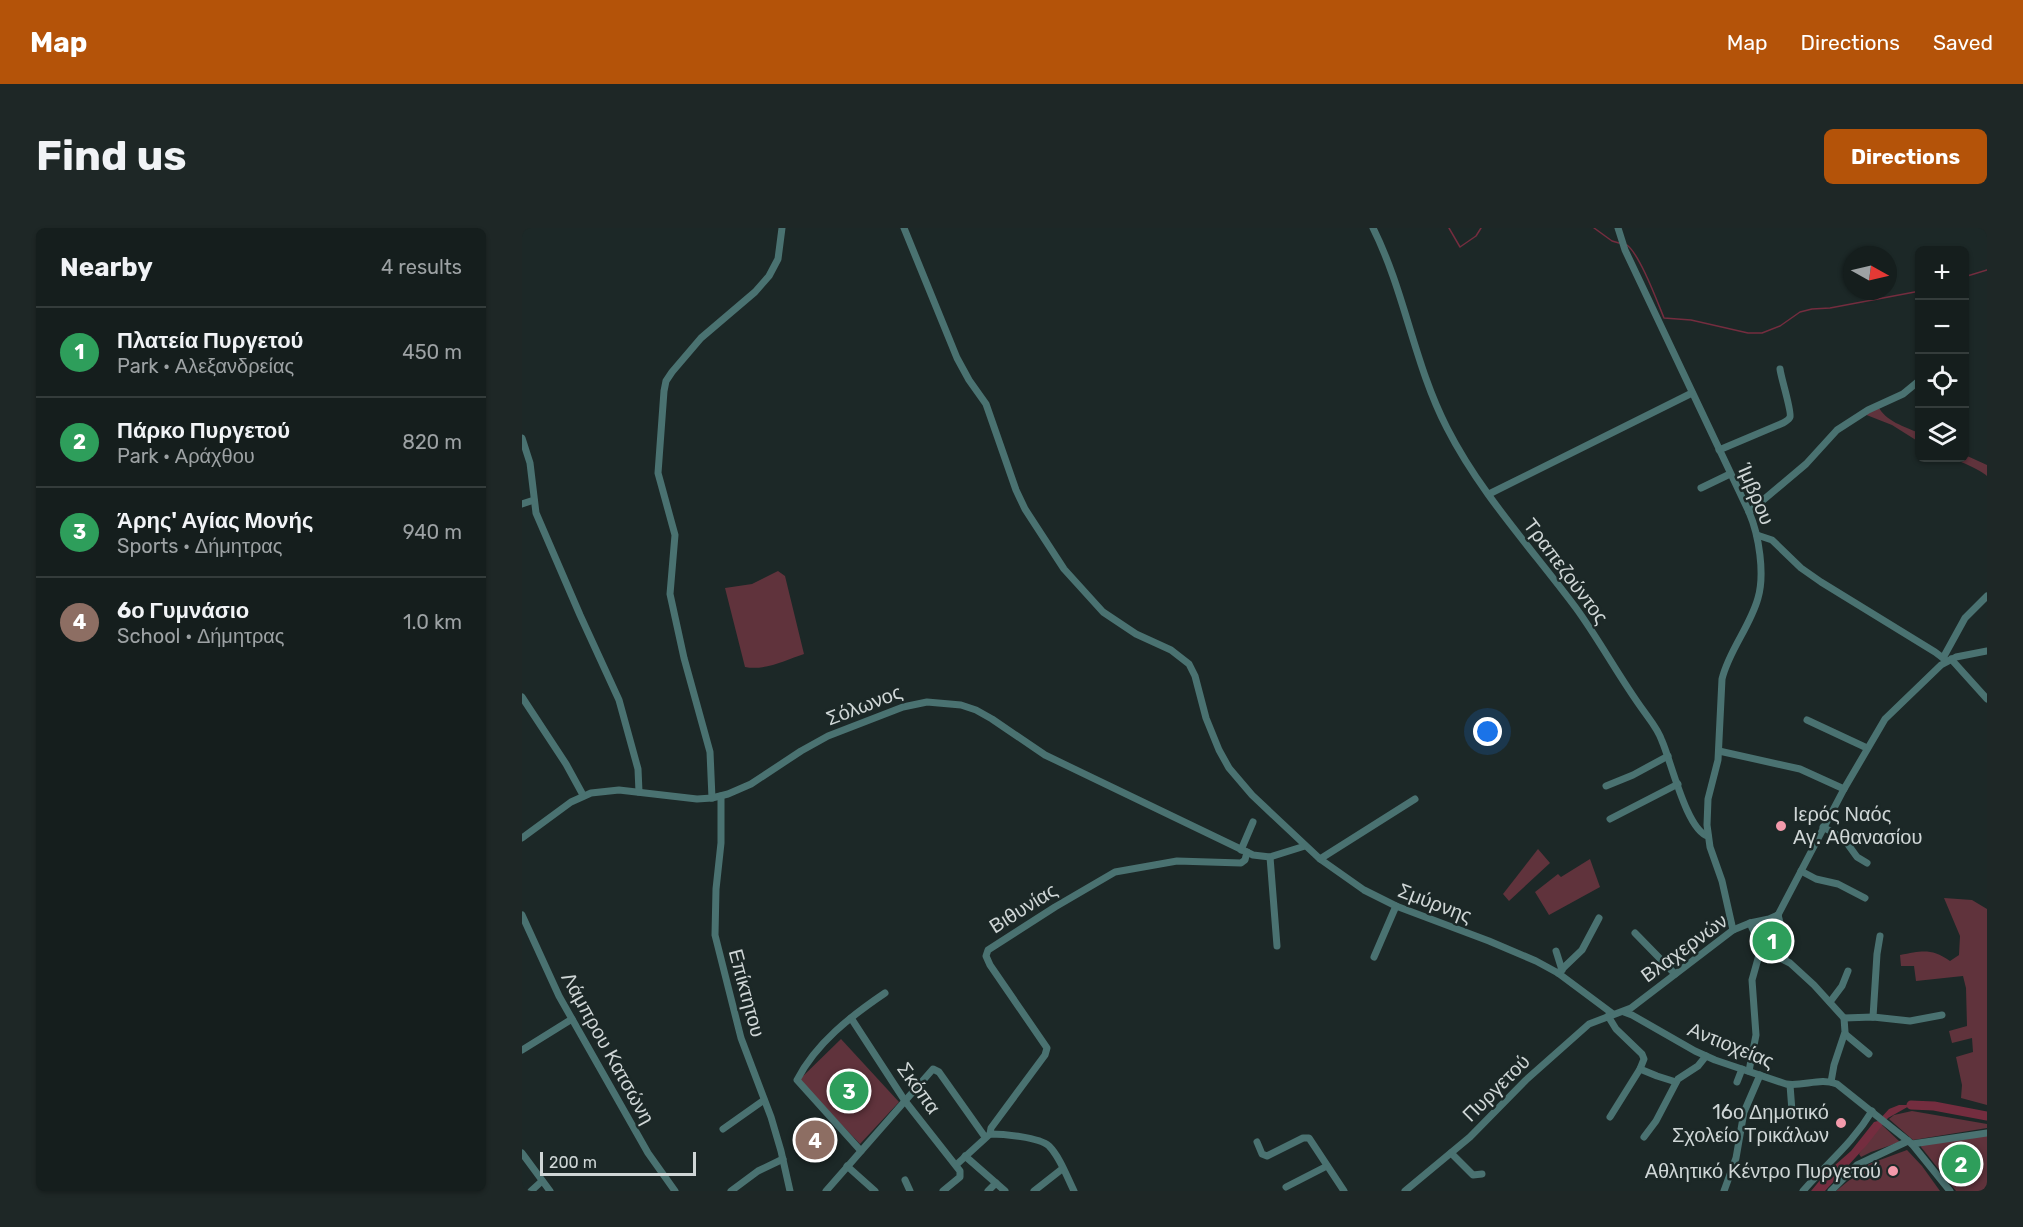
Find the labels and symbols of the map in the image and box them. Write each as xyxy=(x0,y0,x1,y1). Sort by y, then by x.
north arrow xyxy=(1843,246,1897,300)
street label: Ίμβρου xyxy=(1732,459,1780,528)
street label: Τραπεζούντος xyxy=(1519,514,1614,629)
street label: Σόλωνος xyxy=(823,679,906,730)
your location xyxy=(1473,717,1502,746)
place label: Ιερός Ναός Αγ. Αθανασίου xyxy=(1793,802,1922,849)
marker: Ιερός Ναός Αγ. Αθανασίου xyxy=(1774,819,1788,833)
street label: Βιθυνίας xyxy=(985,878,1062,938)
street label: Σμύρνης xyxy=(1395,878,1476,928)
street label: Βλαχερνών xyxy=(1636,909,1732,987)
pin: 1 xyxy=(1752,918,1792,964)
street label: Επίκτητου xyxy=(724,946,770,1040)
street label: Λάμπρου Κατσώνη xyxy=(556,968,660,1128)
street label: Αντιοχείας xyxy=(1684,1017,1778,1073)
street label: Πυργετού xyxy=(1457,1049,1535,1127)
street label: Σκόπα xyxy=(892,1057,946,1119)
pin: 3 xyxy=(830,1068,868,1114)
place label: 16ο Δημοτικό Σχολείο Τρικάλων xyxy=(1672,1100,1829,1147)
marker: 16ο Δημοτικό Σχολείο Τρικάλων xyxy=(1834,1116,1848,1130)
pin: 4 xyxy=(796,1118,834,1162)
pin: 2 xyxy=(1942,1142,1980,1186)
scale bar xyxy=(540,1149,696,1176)
place label: Αθλητικό Κέντρο Πυργετού xyxy=(1645,1159,1881,1183)
marker: Αθλητικό Κέντρο Πυργετού xyxy=(1886,1164,1900,1178)

